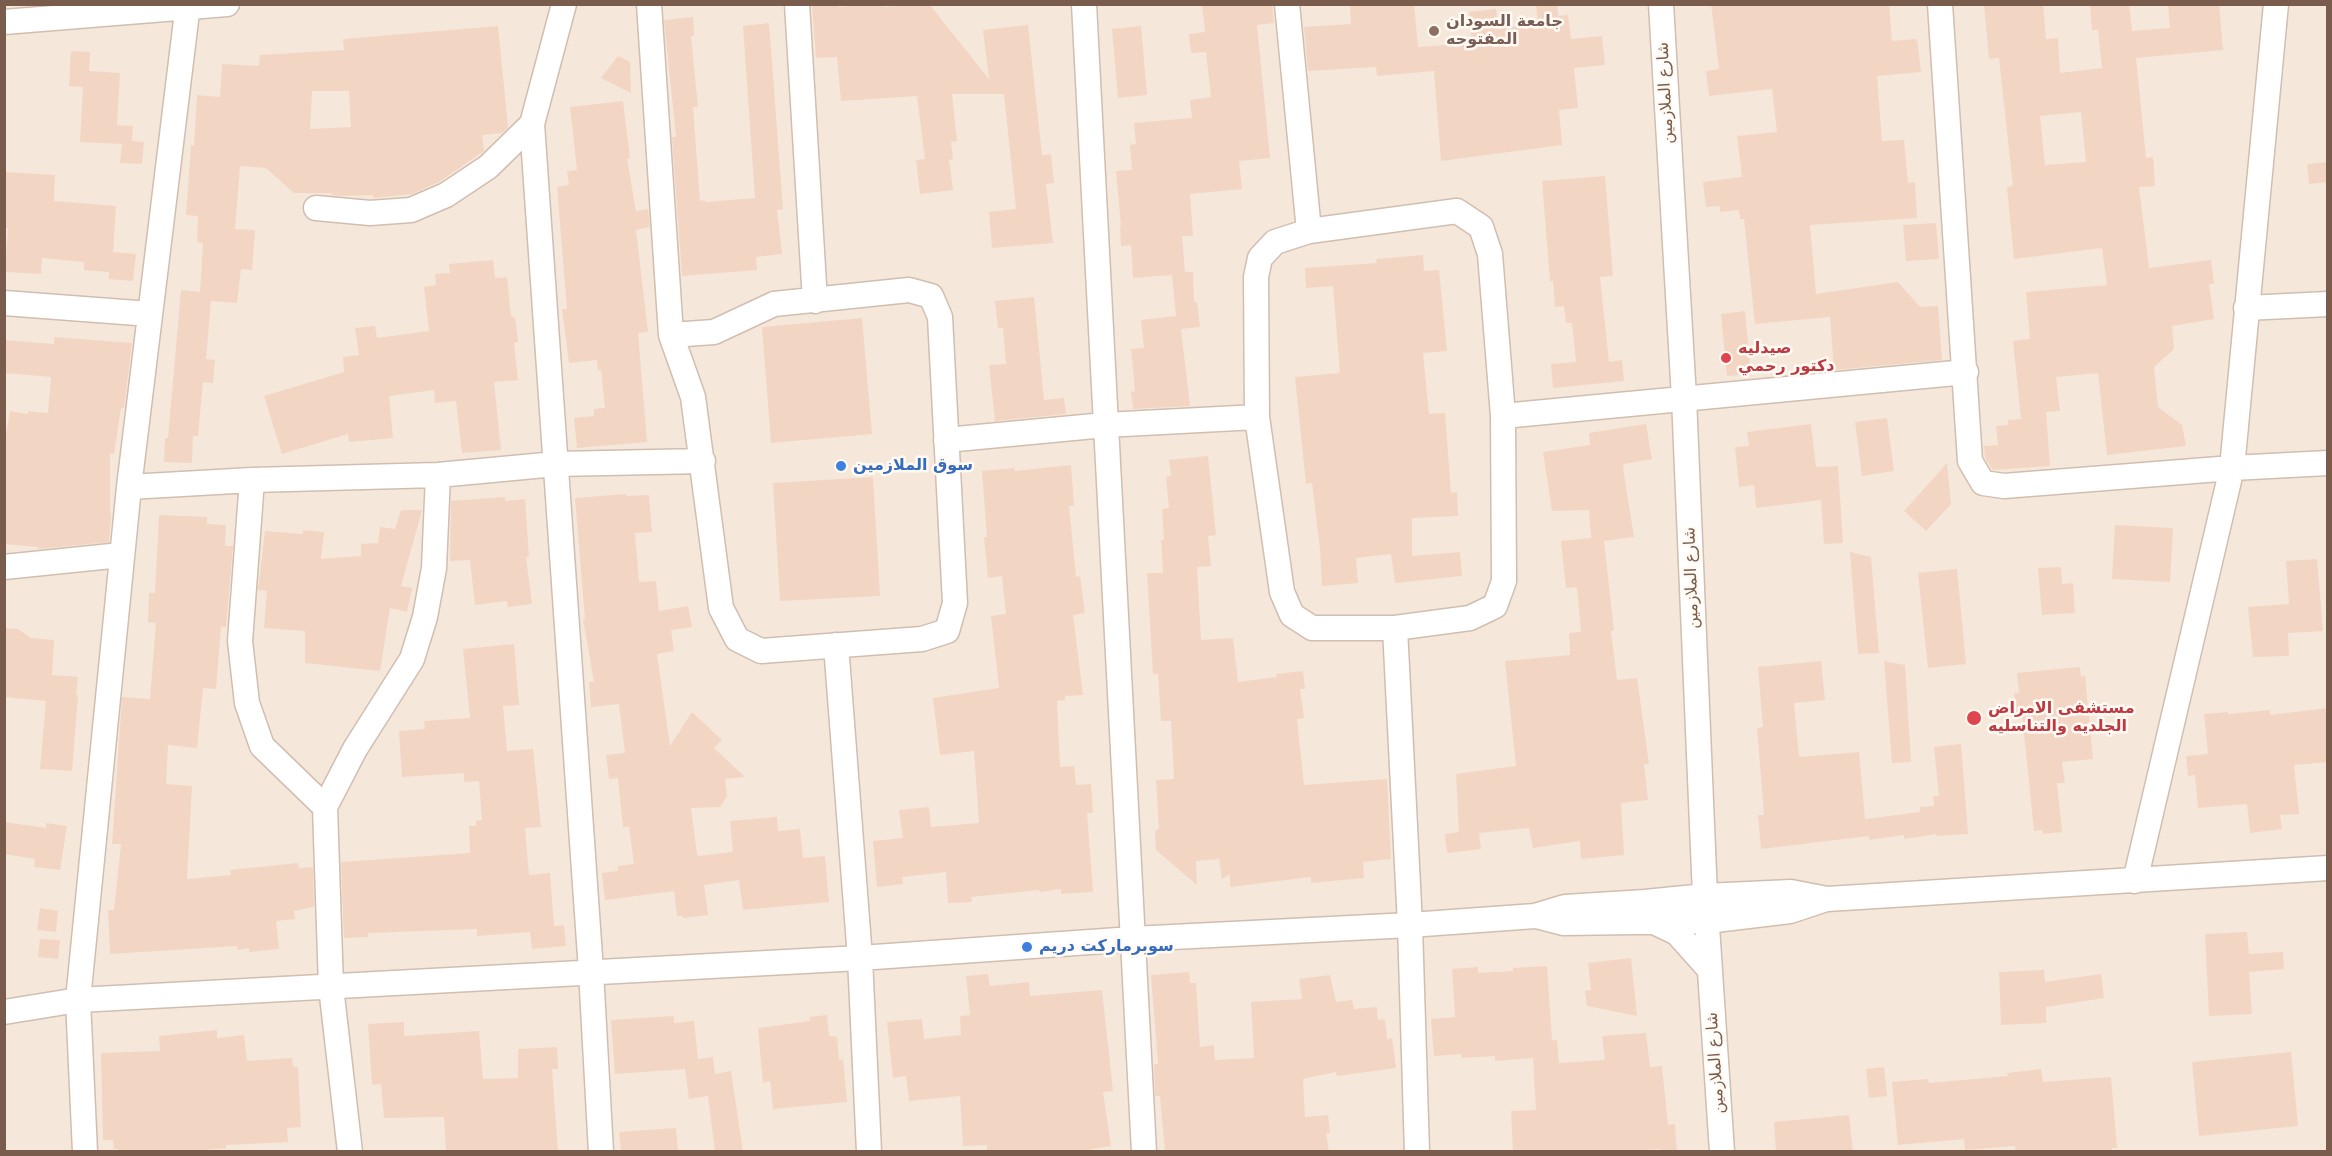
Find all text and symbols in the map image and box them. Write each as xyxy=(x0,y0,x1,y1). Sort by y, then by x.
place label: جامعة السودان المفتوحه xyxy=(1446,12,1563,50)
marker: جامعة السودان المفتوحه xyxy=(1427,24,1441,38)
street label: شارع الملازمين xyxy=(1654,42,1678,144)
place label: صيدليه دكتور رحمي xyxy=(1738,339,1835,377)
marker: صيدليه دكتور رحمي xyxy=(1719,351,1733,365)
place label: سوق الملازمين xyxy=(853,456,973,476)
marker: سوق الملازمين xyxy=(834,459,848,473)
street label: شارع الملازمين xyxy=(1681,527,1703,629)
place label: مستشفى الامراض الجلديه والتناسليه xyxy=(1988,699,2135,737)
marker: مستشفى الامراض الجلديه والتناسليه xyxy=(1965,709,1983,727)
place label: سوبرماركت دريم xyxy=(1039,937,1174,957)
marker: سوبرماركت دريم xyxy=(1020,940,1034,954)
street label: شارع الملازمين xyxy=(1703,1011,1729,1115)

